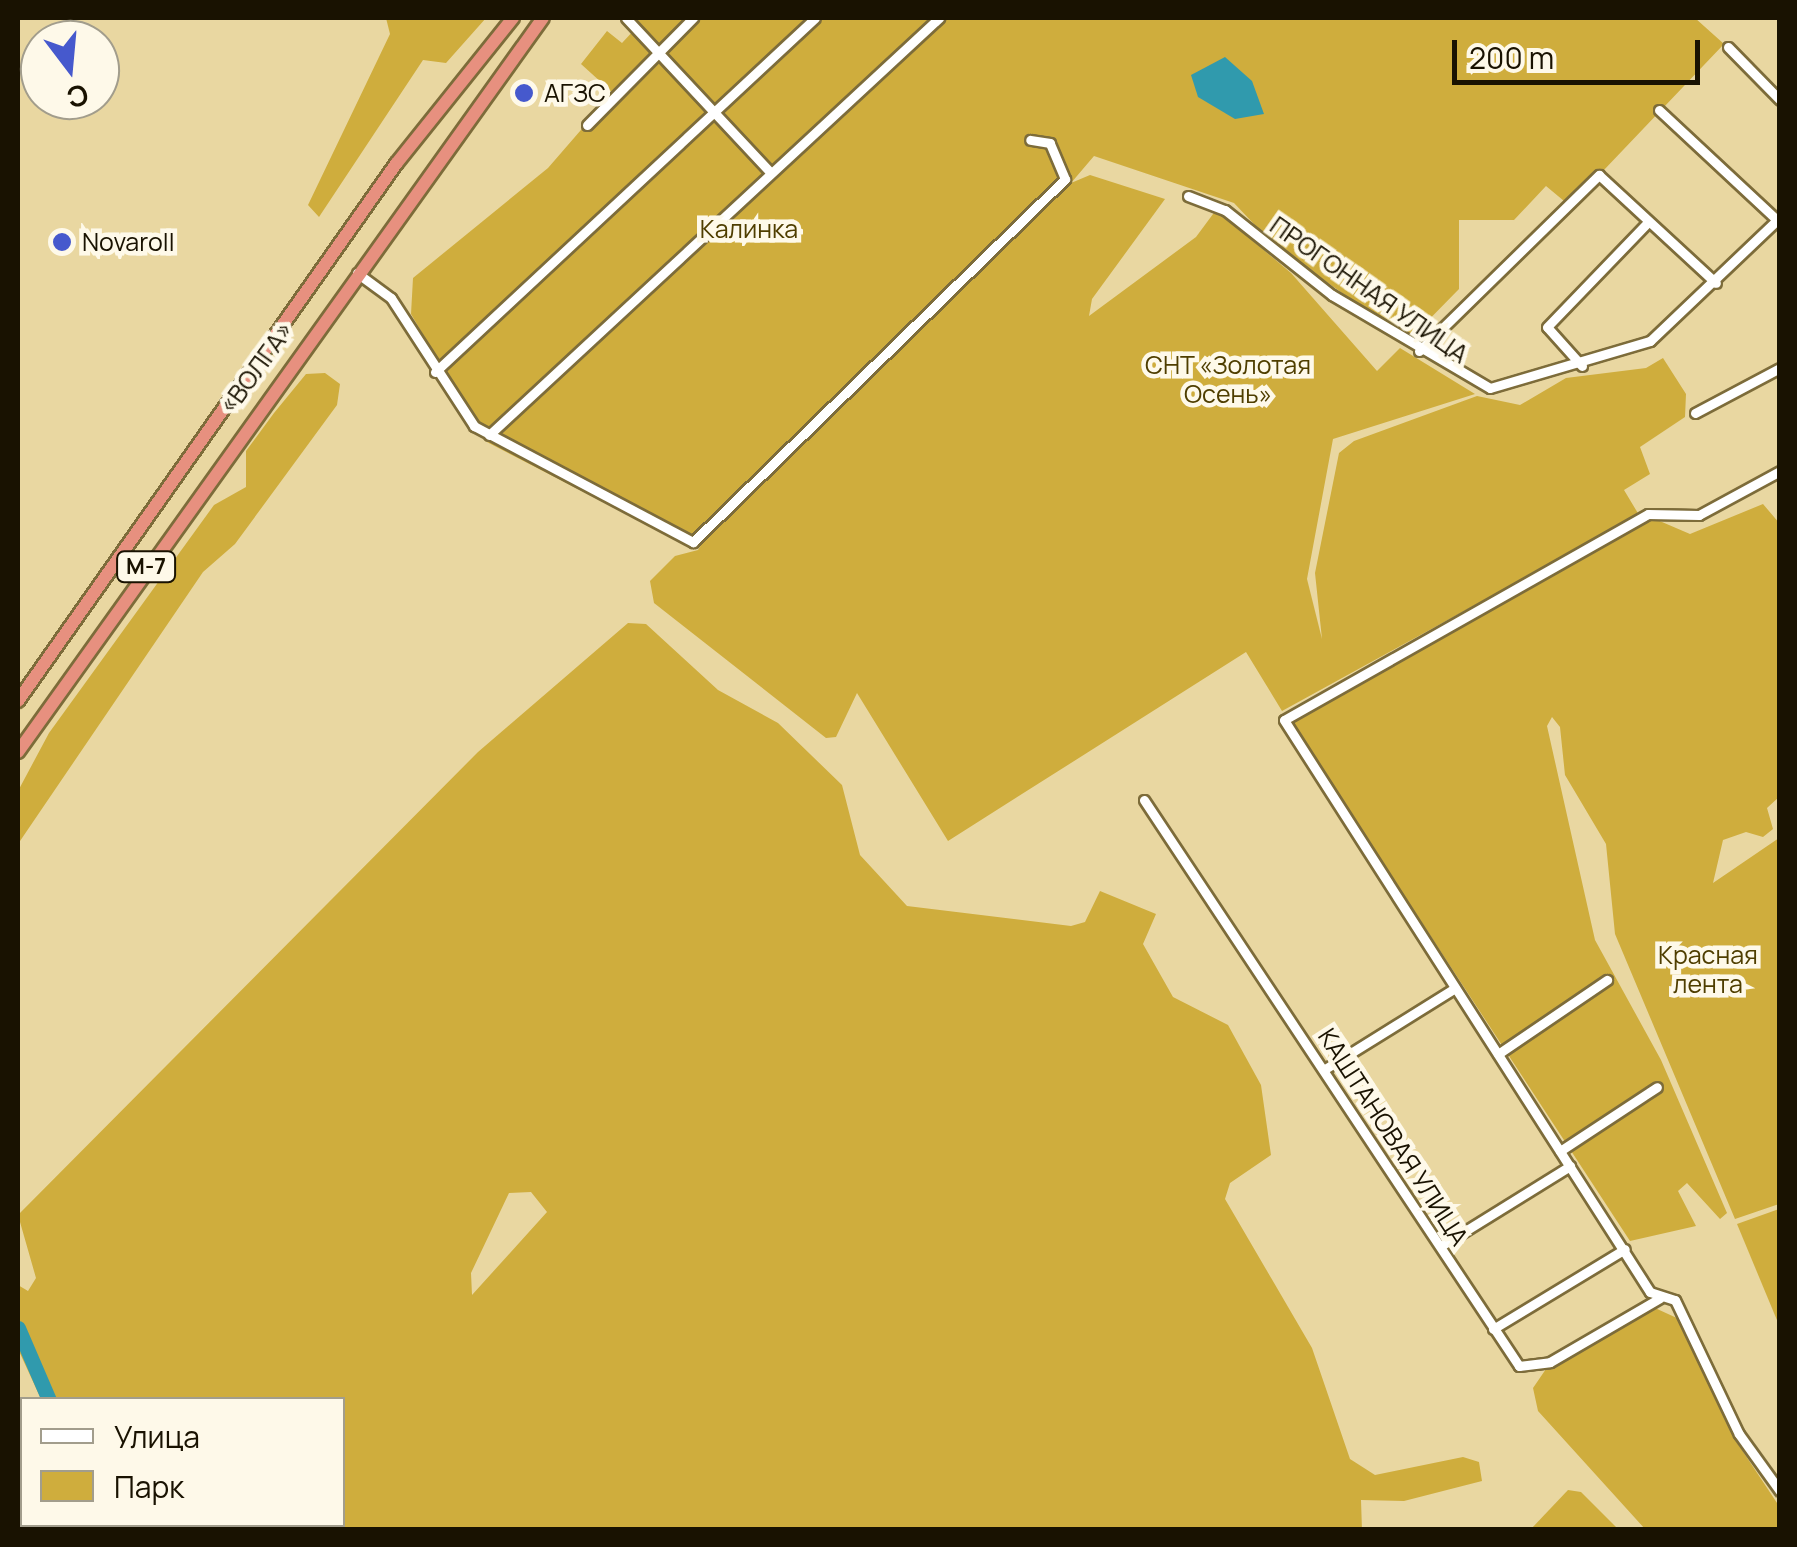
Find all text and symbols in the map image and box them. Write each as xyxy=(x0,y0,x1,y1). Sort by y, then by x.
north arrow xyxy=(20,20,120,120)
scale bar xyxy=(1457,20,1704,82)
text: 200 m xyxy=(1469,37,1554,78)
text: С xyxy=(63,76,93,118)
place label: АГЗС xyxy=(544,78,606,108)
marker: АГЗС xyxy=(513,82,535,104)
street label: ПРОГОННАЯ УЛИЦА xyxy=(1264,210,1474,370)
park label: Калинка xyxy=(700,214,798,244)
place label: Novaroll xyxy=(82,227,174,257)
marker: Novaroll xyxy=(51,231,73,253)
street label: «ВОЛГА» xyxy=(214,316,300,420)
park label: СНТ «Золотая Осень» xyxy=(1145,351,1311,410)
road number: М-7 xyxy=(116,550,176,584)
park label: Красная лента xyxy=(1658,941,1758,1000)
street label: КАШТАНОВАЯ УЛИЦА xyxy=(1312,1023,1474,1251)
legend xyxy=(20,1397,345,1527)
text: Улица xyxy=(114,1416,200,1457)
text: Парк xyxy=(114,1466,184,1507)

